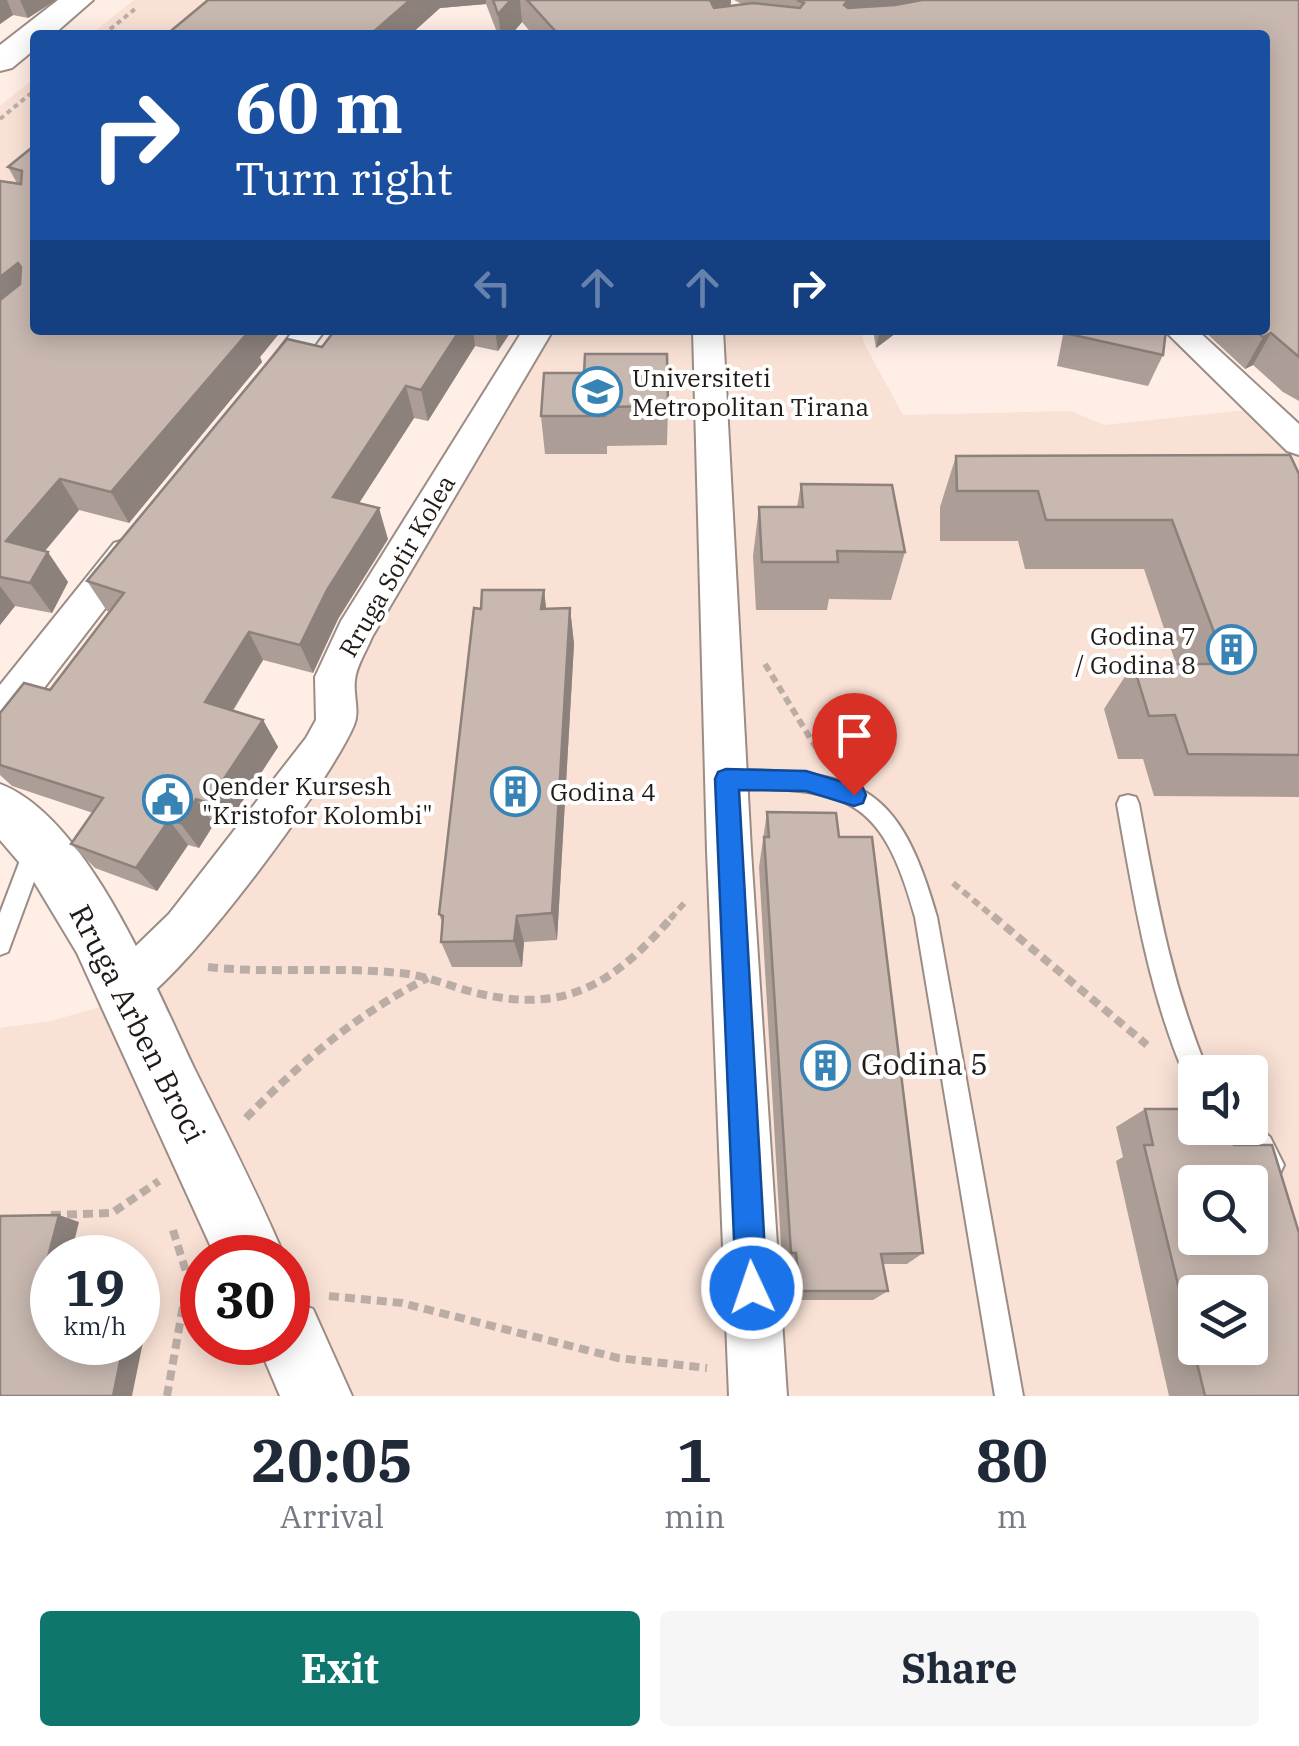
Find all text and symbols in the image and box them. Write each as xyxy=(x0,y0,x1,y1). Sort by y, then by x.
text: 60 m xyxy=(235,61,403,152)
icon: right xyxy=(70,70,200,200)
text: Turn right xyxy=(235,149,453,207)
icon: left xyxy=(465,260,520,315)
icon: ahead xyxy=(570,260,625,315)
icon: ahead xyxy=(675,260,730,315)
icon: right xyxy=(780,260,835,315)
place label: Universiteti Metropolitan Tirana xyxy=(632,361,869,423)
school or university icon: Universiteti Metropolitan Tirana xyxy=(571,366,623,418)
street label: Rruga Sotir Kolea xyxy=(331,469,462,663)
place label: Godina 7 / Godina 8 xyxy=(1075,619,1196,681)
building icon: Godina 7 / Godina 8 xyxy=(1205,624,1257,676)
pin xyxy=(812,693,897,796)
icon: arrive xyxy=(827,708,882,763)
building icon: Godina 4 xyxy=(489,766,541,818)
place label: Qender Kursesh "Kristofor Kolombi" xyxy=(202,769,433,831)
public building icon: Qender Kursesh "Kristofor Kolombi" xyxy=(141,774,193,826)
place label: Godina 4 xyxy=(550,775,656,808)
street label: Rruga Arben Broci xyxy=(61,898,215,1149)
building icon: Godina 5 xyxy=(800,1039,852,1091)
place label: Godina 5 xyxy=(861,1044,988,1083)
map controls xyxy=(1178,1055,1268,1365)
button: sound xyxy=(1178,1055,1268,1145)
button: search xyxy=(1178,1165,1268,1255)
speed limit sign: 30 xyxy=(180,1235,310,1365)
position arrow xyxy=(700,1236,804,1340)
text: 19 xyxy=(65,1255,125,1320)
button: layers xyxy=(1178,1275,1268,1365)
text: km/h xyxy=(63,1309,127,1342)
text: 20:05 xyxy=(251,1420,413,1499)
text: 1 xyxy=(677,1420,713,1499)
text: 80 xyxy=(976,1420,1048,1499)
text: Arrival xyxy=(280,1495,384,1537)
text: min xyxy=(664,1495,725,1537)
text: m xyxy=(997,1495,1027,1537)
button: Exit xyxy=(40,1611,640,1726)
button: Share xyxy=(660,1611,1259,1726)

